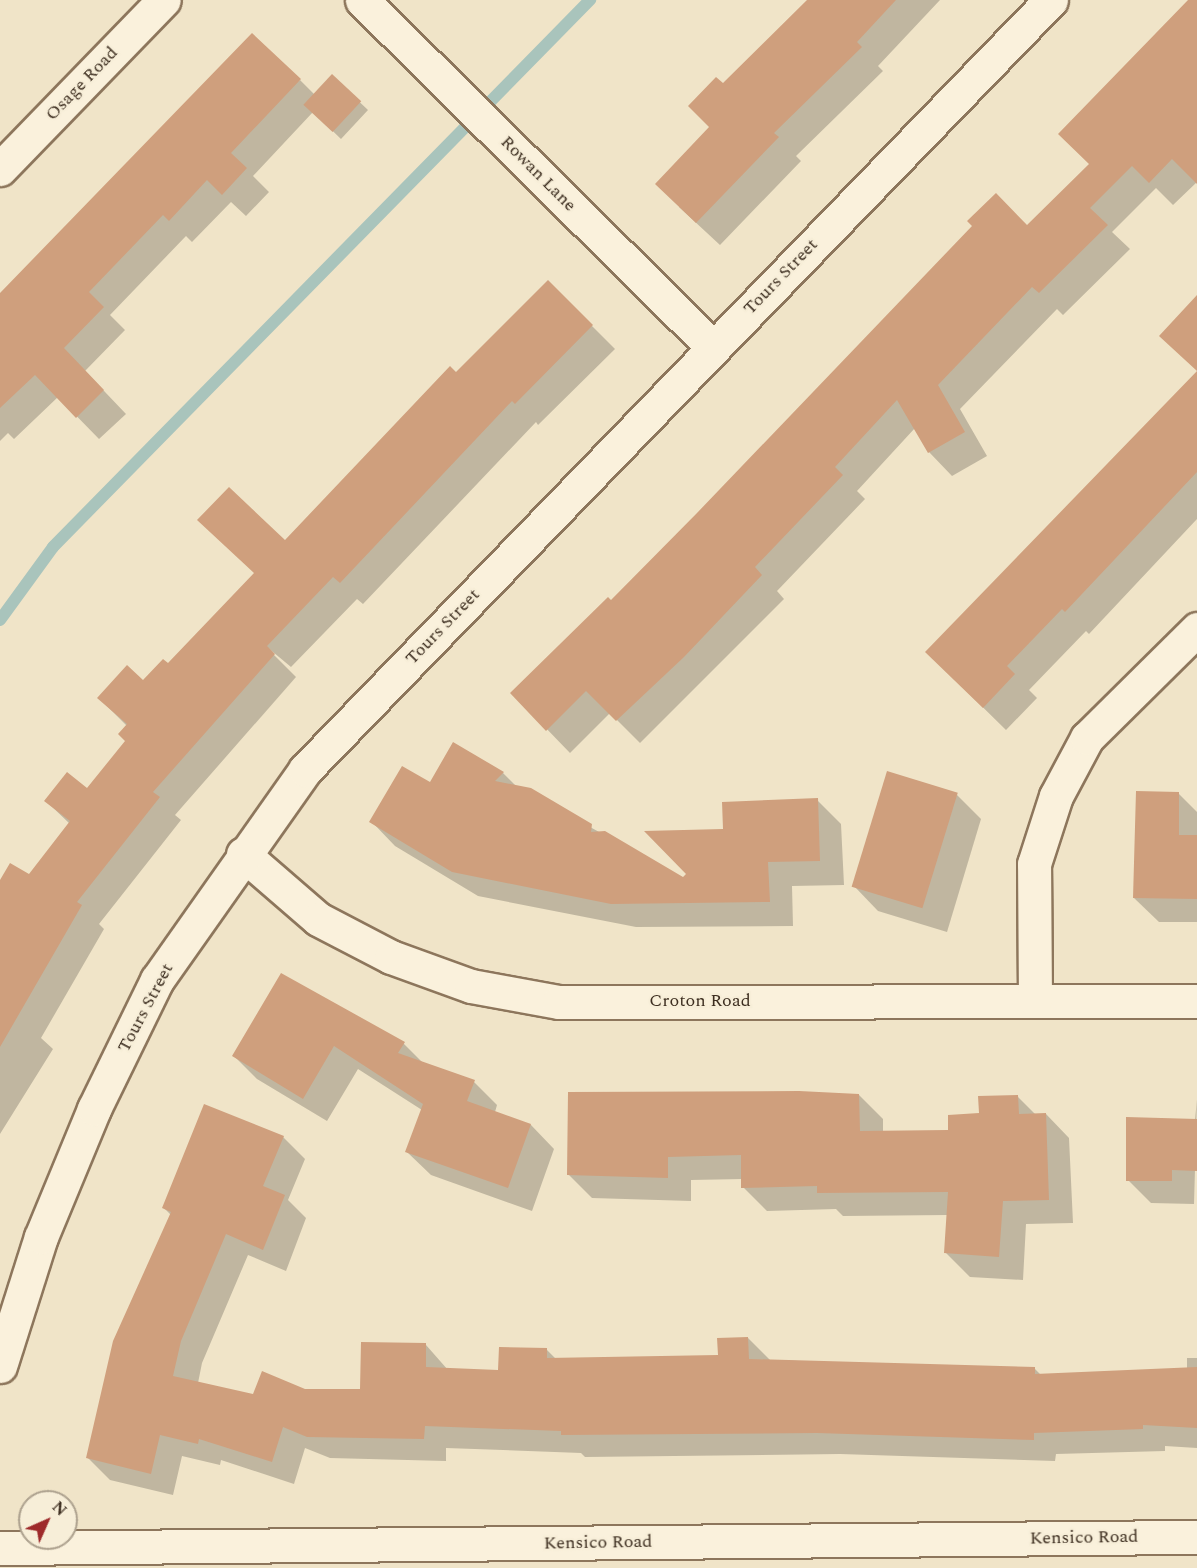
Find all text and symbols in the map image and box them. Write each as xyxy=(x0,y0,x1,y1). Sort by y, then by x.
street label: Osage Road xyxy=(41,43,123,125)
street label: Rowan Lane xyxy=(496,132,580,216)
street label: Tours Street xyxy=(739,234,823,320)
street label: Tours Street xyxy=(401,584,485,670)
street label: Tours Street xyxy=(114,960,178,1056)
street label: Croton Road xyxy=(649,990,751,1012)
north arrow xyxy=(18,1490,78,1550)
text: N xyxy=(46,1496,72,1522)
street label: Kensico Road xyxy=(1030,1526,1138,1550)
street label: Kensico Road xyxy=(544,1531,652,1555)

